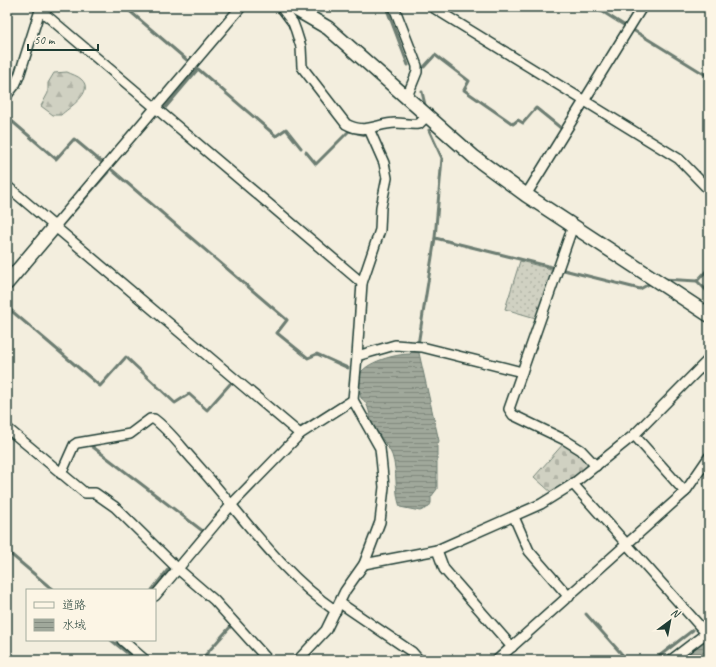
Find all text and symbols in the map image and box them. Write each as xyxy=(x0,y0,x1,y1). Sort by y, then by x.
scale bar xyxy=(28,26,98,52)
text: 50 m xyxy=(34,32,56,48)
legend xyxy=(26,589,156,641)
text: 道路 xyxy=(62,597,86,613)
north arrow xyxy=(650,601,690,641)
text: N xyxy=(669,605,684,621)
text: 水域 xyxy=(62,617,86,633)

